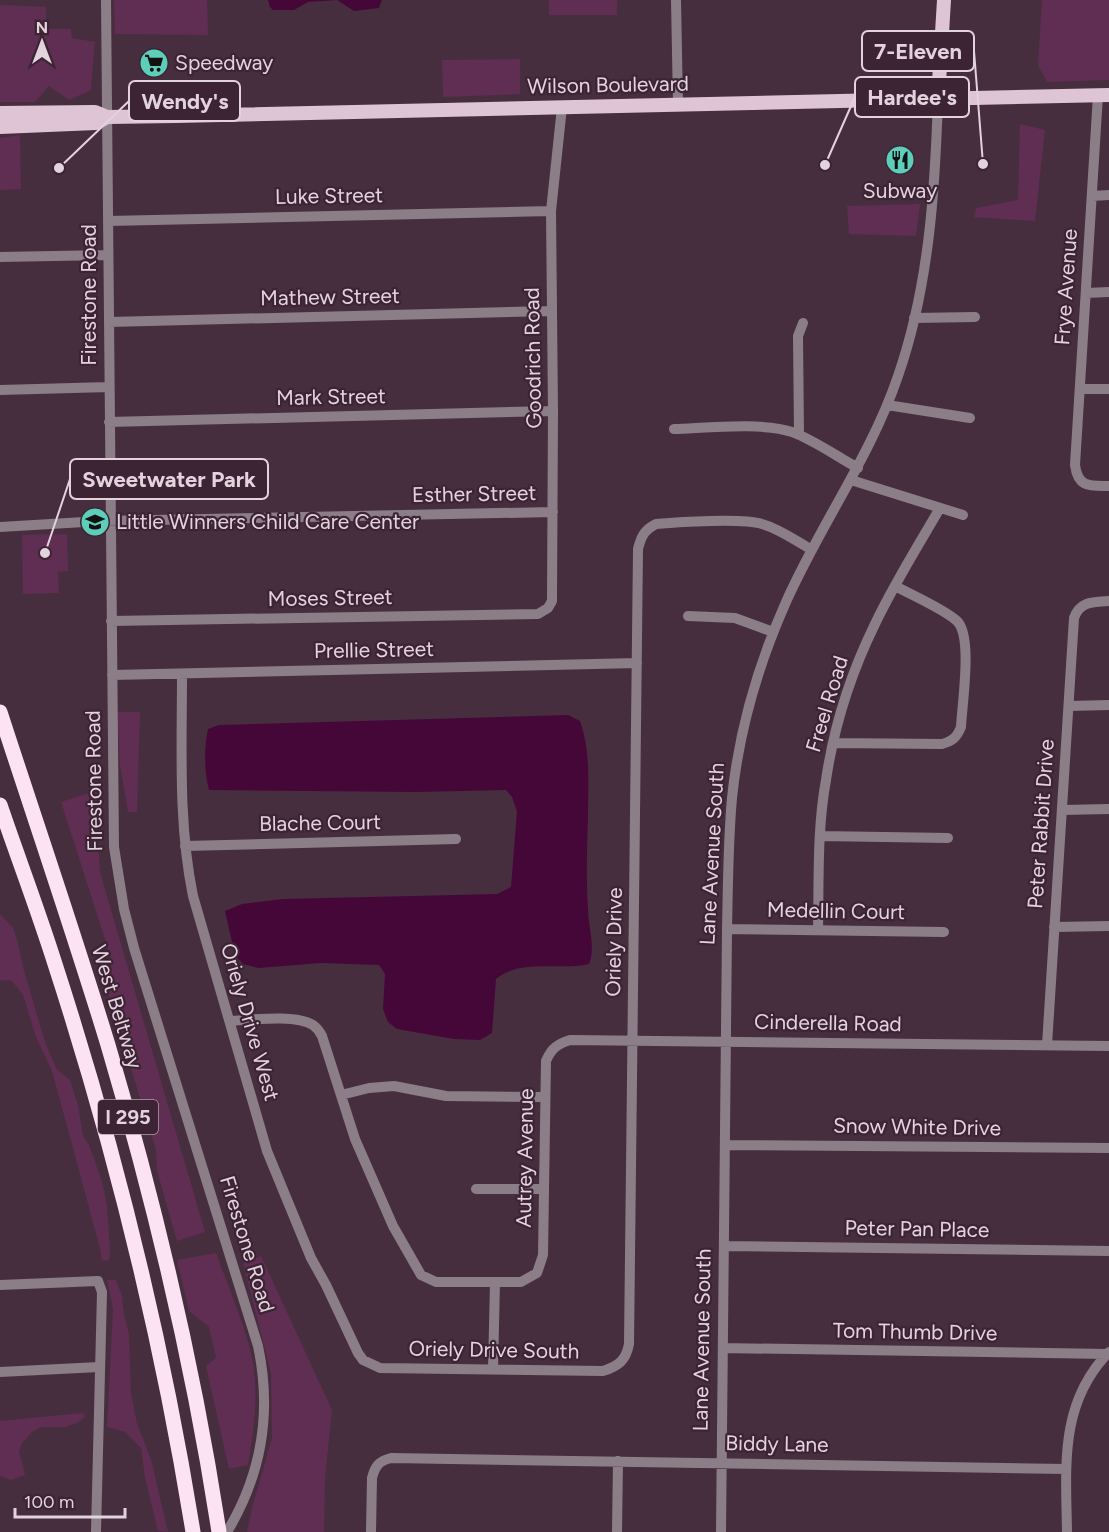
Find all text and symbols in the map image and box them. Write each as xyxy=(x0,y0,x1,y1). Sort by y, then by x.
north arrow xyxy=(12,12,72,72)
text: N xyxy=(36,18,48,37)
callout: 7-Eleven xyxy=(862,31,974,71)
text: 7-Eleven xyxy=(874,38,962,65)
supermarket icon: Speedway xyxy=(138,47,170,79)
place label: Speedway xyxy=(175,50,273,75)
street label: Wilson Boulevard xyxy=(527,71,689,98)
callout: Hardee's xyxy=(855,77,969,117)
callout: Wendy's xyxy=(129,81,240,121)
text: Hardee's xyxy=(867,84,957,111)
text: Wendy's xyxy=(142,88,228,115)
restaurant icon: Subway xyxy=(884,144,916,176)
place label: Subway xyxy=(863,178,937,203)
street label: Luke Street xyxy=(275,182,383,209)
street label: Firestone Road xyxy=(76,224,101,366)
street label: Frye Avenue xyxy=(1049,228,1082,346)
street label: Mathew Street xyxy=(260,283,400,310)
street label: Goodrich Road xyxy=(519,287,546,429)
street label: Mark Street xyxy=(276,383,386,410)
callout: Sweetwater Park xyxy=(70,459,268,499)
text: Sweetwater Park xyxy=(82,466,256,493)
street label: Esther Street xyxy=(412,480,536,507)
school or university icon: Little Winners Child Care Center xyxy=(79,506,111,538)
place label: Little Winners Child Care Center xyxy=(116,509,419,534)
street label: Moses Street xyxy=(267,584,393,611)
street label: Prellie Street xyxy=(314,636,434,663)
street label: Freel Road xyxy=(800,653,853,755)
street label: Firestone Road xyxy=(80,710,107,852)
street label: Peter Rabbit Drive xyxy=(1022,738,1059,910)
street label: Lane Avenue South xyxy=(694,762,729,946)
street label: Blache Court xyxy=(259,809,381,836)
street label: Oriely Drive xyxy=(600,887,627,997)
street label: Medellin Court xyxy=(767,897,905,924)
street label: Oriely Drive West xyxy=(216,940,285,1104)
street label: West Beltway xyxy=(87,942,148,1072)
street label: Cinderella Road xyxy=(754,1009,902,1036)
street label: Autrey Avenue xyxy=(511,1088,538,1228)
road number: I 295 xyxy=(98,1100,158,1134)
street label: Snow White Drive xyxy=(833,1113,1001,1140)
street label: Firestone Road xyxy=(215,1173,280,1315)
street label: Peter Pan Place xyxy=(844,1215,990,1242)
street label: Lane Avenue South xyxy=(687,1248,716,1432)
street label: Tom Thumb Drive xyxy=(833,1318,997,1345)
street label: Oriely Drive South xyxy=(408,1336,580,1363)
street label: Biddy Lane xyxy=(725,1430,829,1457)
scale bar xyxy=(15,1481,124,1519)
text: 100 m xyxy=(24,1491,74,1513)

